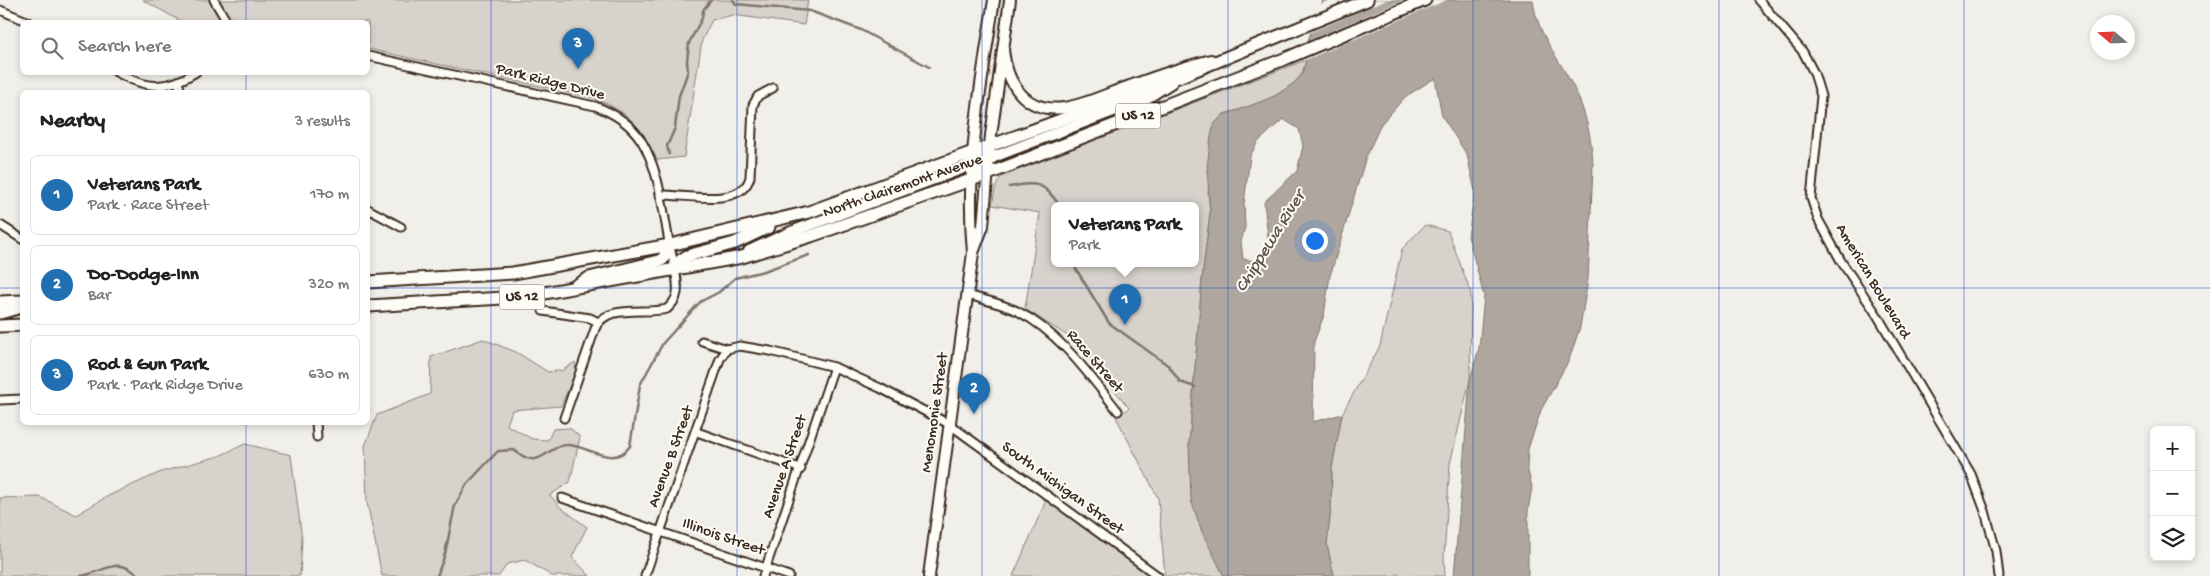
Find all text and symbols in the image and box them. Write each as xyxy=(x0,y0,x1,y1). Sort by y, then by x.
north arrow xyxy=(2090,15,2135,60)
search box xyxy=(20,20,370,75)
pin: 3 xyxy=(562,28,594,69)
icon: search xyxy=(38,34,66,62)
text: Search here xyxy=(78,36,172,59)
street label: Park Ridge Drive xyxy=(493,60,607,106)
road number: US 12 xyxy=(1116,104,1160,128)
text: Nearby xyxy=(40,110,105,135)
text: 3 results xyxy=(295,113,350,132)
street label: North Clairemont Avenue xyxy=(821,151,986,223)
text: Veterans Park xyxy=(88,174,200,197)
water label: Chippewa River xyxy=(1231,184,1312,297)
text: 1 xyxy=(54,186,60,205)
text: 170 m xyxy=(310,186,349,205)
text: Park · Race Street xyxy=(88,197,209,216)
popup xyxy=(1051,202,1199,267)
text: Veterans Park xyxy=(1069,214,1181,237)
street label: American Boulevard xyxy=(1830,221,1915,344)
your location xyxy=(1302,228,1328,254)
text: Park xyxy=(1069,237,1100,256)
text: Do-Dodge-Inn xyxy=(88,264,199,287)
text: 2 xyxy=(53,276,61,295)
text: 320 m xyxy=(309,276,349,295)
road number: US 12 xyxy=(500,284,544,310)
pin: 1 xyxy=(1109,284,1141,325)
text: Bar xyxy=(88,287,111,306)
street label: Race Street xyxy=(1061,327,1128,399)
street label: Menomonie Street xyxy=(918,350,954,474)
text: Rod & Gun Park xyxy=(88,354,207,377)
text: 3 xyxy=(53,366,61,385)
text: 630 m xyxy=(308,366,349,385)
pin: 2 xyxy=(958,373,990,414)
text: Park · Park Ridge Drive xyxy=(88,377,243,396)
street label: Avenue B Street xyxy=(645,402,700,510)
street label: Avenue A Street xyxy=(759,412,813,521)
map controls xyxy=(2150,426,2195,561)
button: + xyxy=(2150,426,2195,471)
street label: South Michigan Street xyxy=(997,438,1128,541)
button: − xyxy=(2150,471,2195,516)
street label: Illinois Street xyxy=(679,515,768,561)
button: layers xyxy=(2150,516,2195,561)

